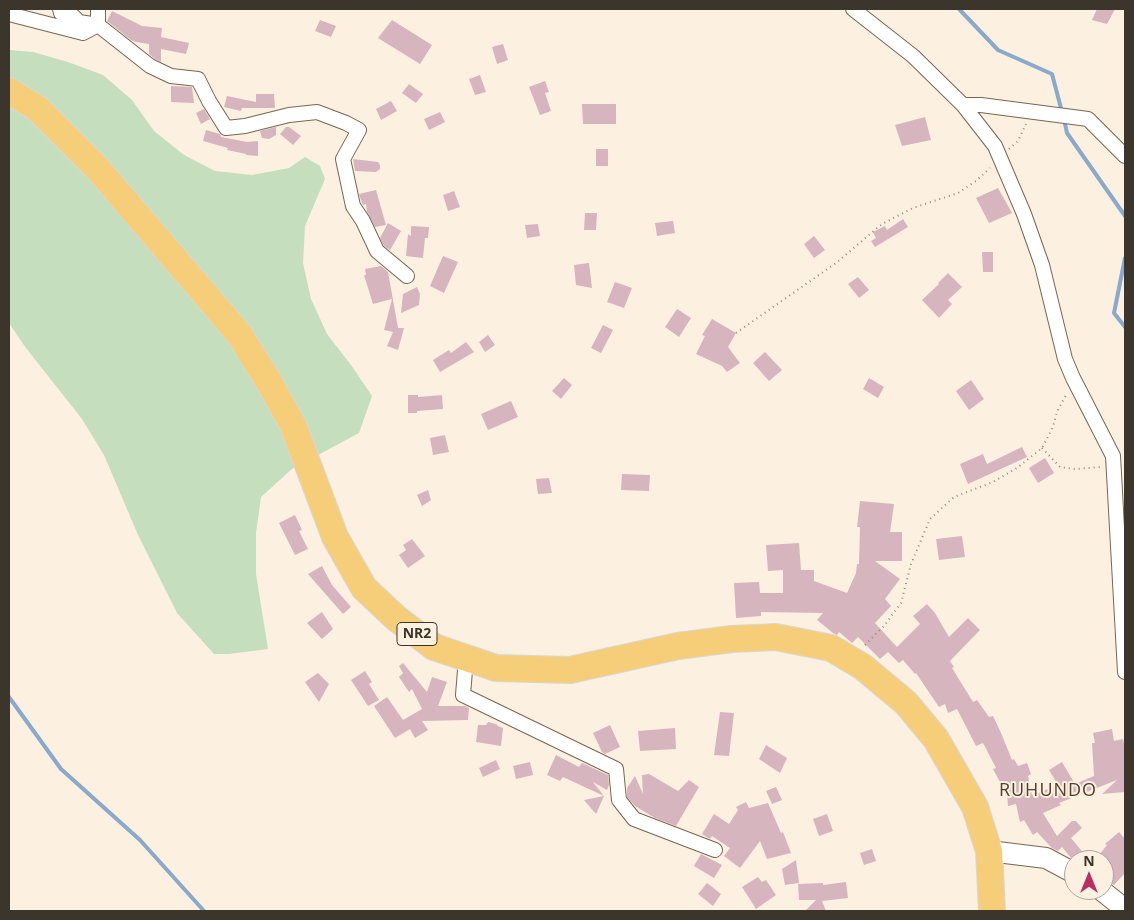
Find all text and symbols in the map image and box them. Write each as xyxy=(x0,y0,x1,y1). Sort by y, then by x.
road number: NR2 xyxy=(397,622,437,646)
district label: RUHUNDO xyxy=(998,780,1098,802)
north arrow xyxy=(1064,850,1114,900)
text: N xyxy=(1083,851,1095,870)

